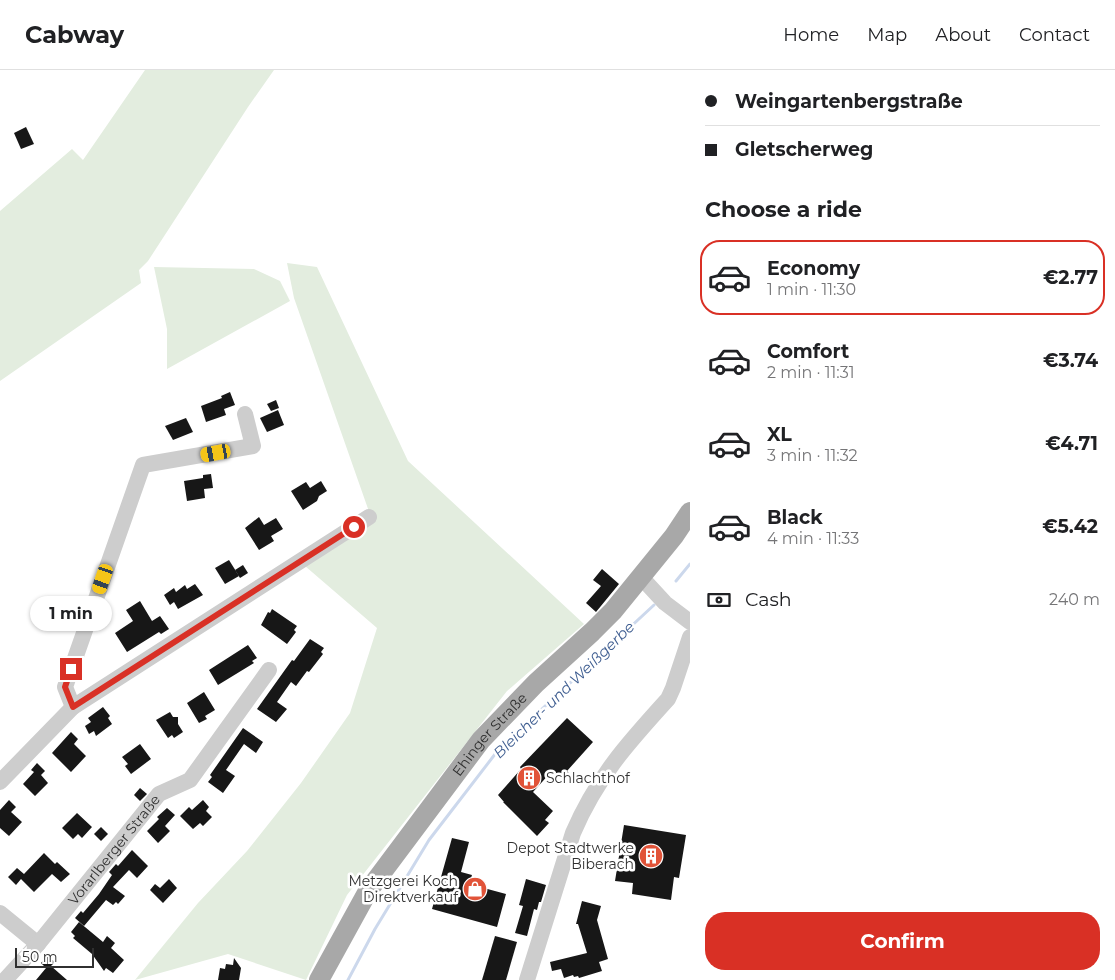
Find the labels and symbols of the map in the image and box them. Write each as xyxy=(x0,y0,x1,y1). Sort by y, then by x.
car xyxy=(199,443,232,463)
route start xyxy=(343,516,365,538)
car xyxy=(91,562,114,596)
callout: 1 min xyxy=(30,596,112,632)
water label: Bleicher- und Weißgerbe xyxy=(489,617,638,762)
route end xyxy=(60,658,82,680)
street label: Ehinger Straße xyxy=(448,689,531,780)
building icon: Schlachthof xyxy=(516,765,542,791)
place label: Schlachthof xyxy=(546,769,631,787)
street label: Vorarlberger Straße xyxy=(64,791,164,909)
place label: Depot Stadtwerke Biberach xyxy=(507,839,634,873)
building icon: Depot Stadtwerke Biberach xyxy=(638,843,664,869)
place label: Metzgerei Koch Direktverkauf xyxy=(348,872,459,906)
shop icon: Metzgerei Koch Direktverkauf xyxy=(462,876,488,902)
scale bar xyxy=(15,945,94,968)

